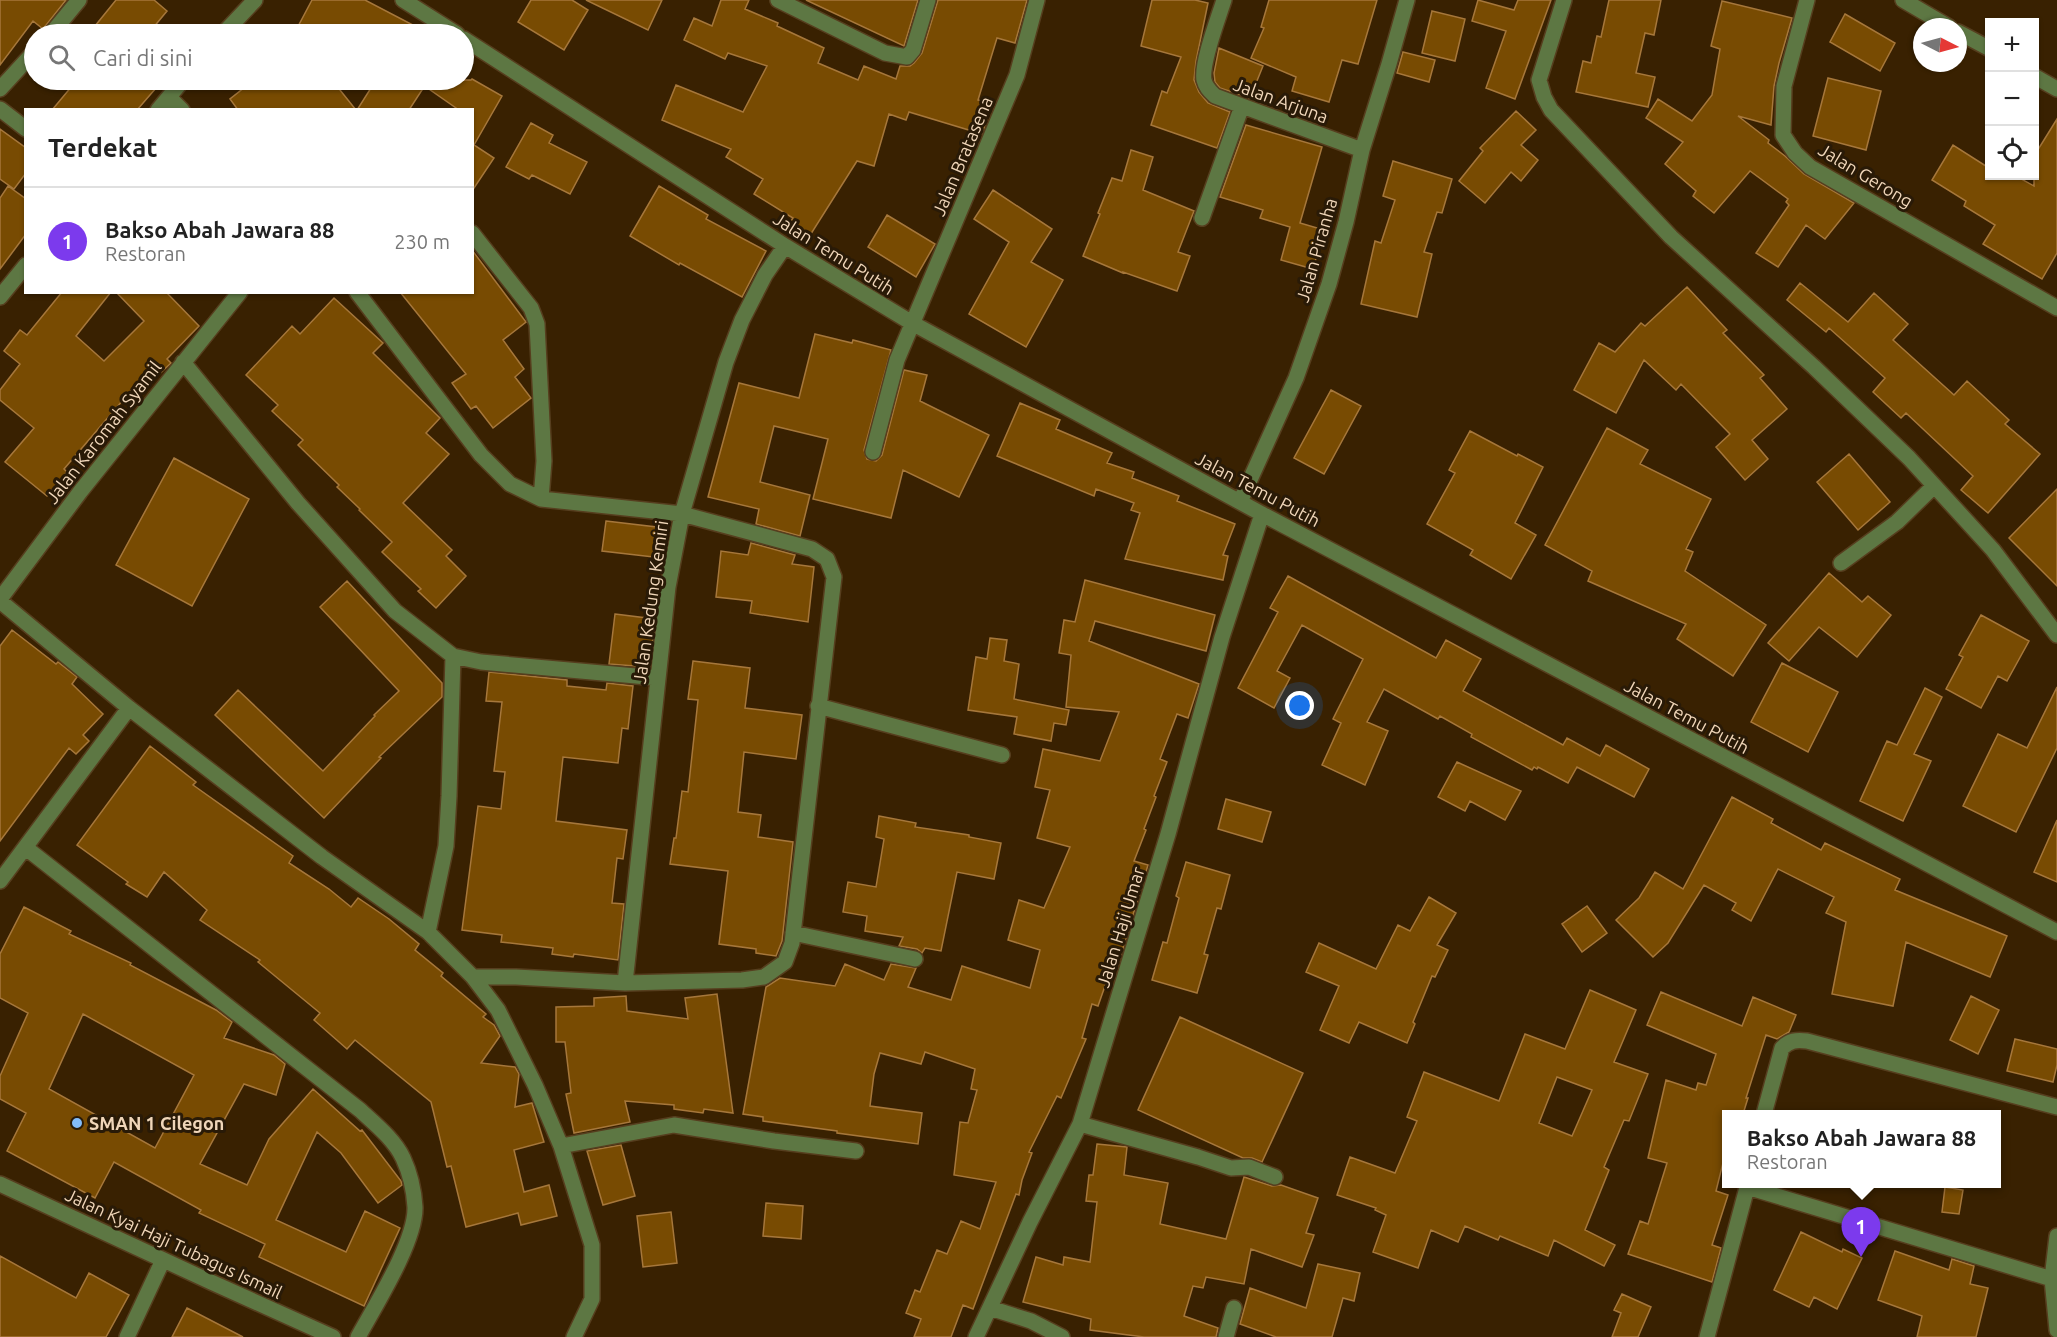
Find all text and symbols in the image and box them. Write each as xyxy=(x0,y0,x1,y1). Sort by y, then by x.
north arrow xyxy=(1913,18,1967,72)
map controls xyxy=(1985,18,2039,180)
button: + xyxy=(1985,18,2039,72)
search box xyxy=(24,24,474,90)
icon: search xyxy=(45,41,78,74)
text: Cari di sini xyxy=(93,45,193,70)
button: − xyxy=(1985,72,2039,126)
street label: Jalan Arjuna xyxy=(1231,74,1331,126)
street label: Jalan Bratasena xyxy=(928,93,996,219)
button: locate xyxy=(1985,126,2039,180)
text: Terdekat xyxy=(48,133,158,162)
street label: Jalan Gerong xyxy=(1815,139,1917,211)
street label: Jalan Piranha xyxy=(1292,196,1340,304)
street label: Jalan Temu Putih xyxy=(770,208,898,298)
text: Bakso Abah Jawara 88 xyxy=(105,217,334,242)
text: 1 xyxy=(62,230,73,253)
text: 230 m xyxy=(394,230,450,253)
text: Restoran xyxy=(105,242,186,265)
street label: Jalan Karomah Syamil xyxy=(41,357,165,507)
street label: Jalan Temu Putih xyxy=(1192,448,1324,530)
street label: Jalan Kedung Kemiri xyxy=(629,519,671,685)
street label: Jalan Temu Putih xyxy=(1621,675,1753,757)
your location xyxy=(1285,691,1314,720)
street label: Jalan Haji Umar xyxy=(1092,864,1148,990)
popup xyxy=(1722,1110,2001,1188)
place label: SMAN 1 Cilegon xyxy=(89,1113,224,1133)
marker: SMAN 1 Cilegon xyxy=(70,1116,84,1130)
text: Bakso Abah Jawara 88 xyxy=(1747,1125,1976,1150)
text: Restoran xyxy=(1747,1150,1828,1173)
street label: Jalan Kyai Haji Tubagus Ismail xyxy=(62,1184,286,1302)
pin: 1 xyxy=(1842,1208,1880,1257)

